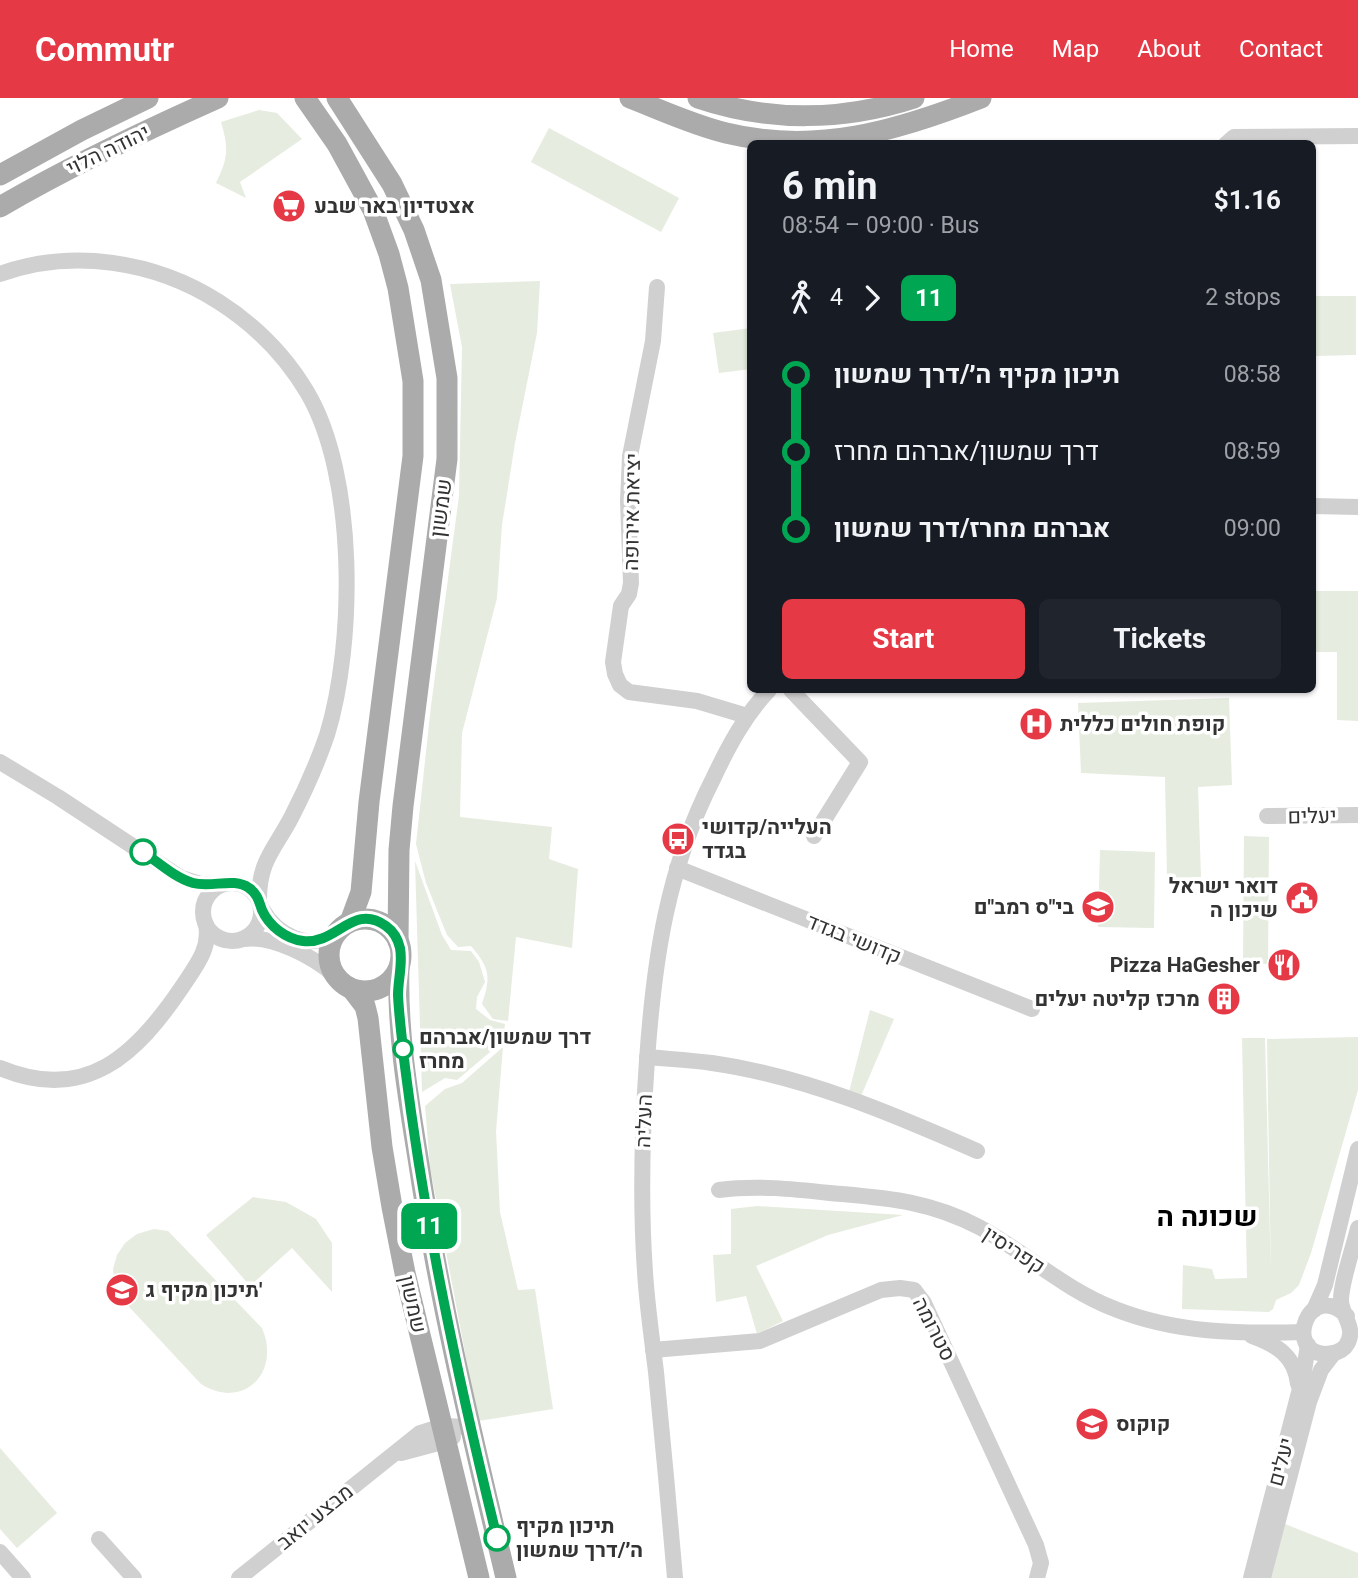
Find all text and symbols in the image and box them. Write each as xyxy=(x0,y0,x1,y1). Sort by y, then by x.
text: Commutr xyxy=(35,30,174,69)
text: Home xyxy=(949,35,1014,63)
text: Map xyxy=(1052,35,1099,63)
text: About xyxy=(1137,35,1201,63)
text: Contact xyxy=(1239,35,1323,63)
street label: יהודה הלוי xyxy=(63,120,153,180)
text: 6 min xyxy=(782,164,878,208)
text: $1.16 xyxy=(1214,185,1281,215)
supermarket icon: אצטדיון באר שבע xyxy=(270,187,308,225)
place label: אצטדיון באר שבע xyxy=(314,194,475,218)
text: 08:54 – 09:00 · Bus xyxy=(782,212,979,239)
icon: walk xyxy=(782,279,820,317)
icon: forward xyxy=(853,279,891,317)
text: 4 xyxy=(830,284,843,311)
text: 11 xyxy=(915,284,942,312)
text: 2 stops xyxy=(1205,284,1281,311)
text: תיכון מקיף ה׳/דרך שמשון xyxy=(834,359,1120,389)
text: 08:58 xyxy=(1224,361,1281,388)
text: דרך שמשון/אברהם מחרז xyxy=(834,436,1099,466)
text: 08:59 xyxy=(1224,438,1281,465)
street label: יציאת אירופה xyxy=(619,453,645,571)
street label: שמשון xyxy=(426,477,456,539)
text: אברהם מחרז/דרך שמשון xyxy=(834,513,1110,543)
text: 09:00 xyxy=(1224,515,1281,542)
button: Start xyxy=(782,599,1025,679)
button: Tickets xyxy=(1039,599,1281,679)
hospital icon: קופת חולים כללית xyxy=(1017,705,1055,743)
place label: קופת חולים כללית xyxy=(1060,712,1225,736)
street label: יעלים xyxy=(1287,804,1337,828)
place label: העלייה/קדושי בגדד xyxy=(702,815,832,863)
bus stop icon: העלייה/קדושי בגדד xyxy=(659,820,697,858)
unlabelled marker xyxy=(130,839,156,865)
place label: דואר ישראל שיכון ה xyxy=(1169,874,1278,922)
public building icon: דואר ישראל שיכון ה xyxy=(1283,879,1321,917)
school or university icon: בי"ס רמב"ם xyxy=(1079,888,1117,926)
place label: בי"ס רמב"ם xyxy=(974,895,1075,919)
street label: קדושי בגדד xyxy=(803,909,905,969)
restaurant icon: Pizza HaGesher xyxy=(1265,946,1303,984)
place label: Pizza HaGesher xyxy=(1110,953,1260,977)
building icon: מרכז קליטה יעלים xyxy=(1205,980,1243,1018)
place label: מרכז קליטה יעלים xyxy=(1035,987,1200,1011)
place label: דרך שמשון/אברהם מחרז xyxy=(419,1025,591,1073)
marker: דרך שמשון/אברהם מחרז xyxy=(393,1039,413,1059)
street label: העליה xyxy=(631,1094,657,1148)
district label: שכונה ה xyxy=(1156,1200,1258,1233)
line badge: 11 xyxy=(398,1203,460,1249)
text: 11 xyxy=(415,1212,443,1240)
street label: קפריסין xyxy=(979,1221,1049,1279)
school or university icon: תיכון מקיף ג' xyxy=(103,1271,141,1309)
street label: שמשון xyxy=(395,1273,431,1335)
place label: תיכון מקיף ג' xyxy=(146,1278,262,1302)
street label: סטרומה xyxy=(908,1293,960,1365)
school or university icon: קוקוס xyxy=(1073,1405,1111,1443)
place label: קוקוס xyxy=(1116,1412,1170,1436)
street label: יעלים xyxy=(1263,1435,1299,1489)
street label: מבצע יואב xyxy=(272,1479,358,1555)
place label: תיכון מקיף ה׳/דרך שמשון xyxy=(516,1514,643,1562)
marker: תיכון מקיף ה׳/דרך שמשון xyxy=(484,1525,510,1551)

